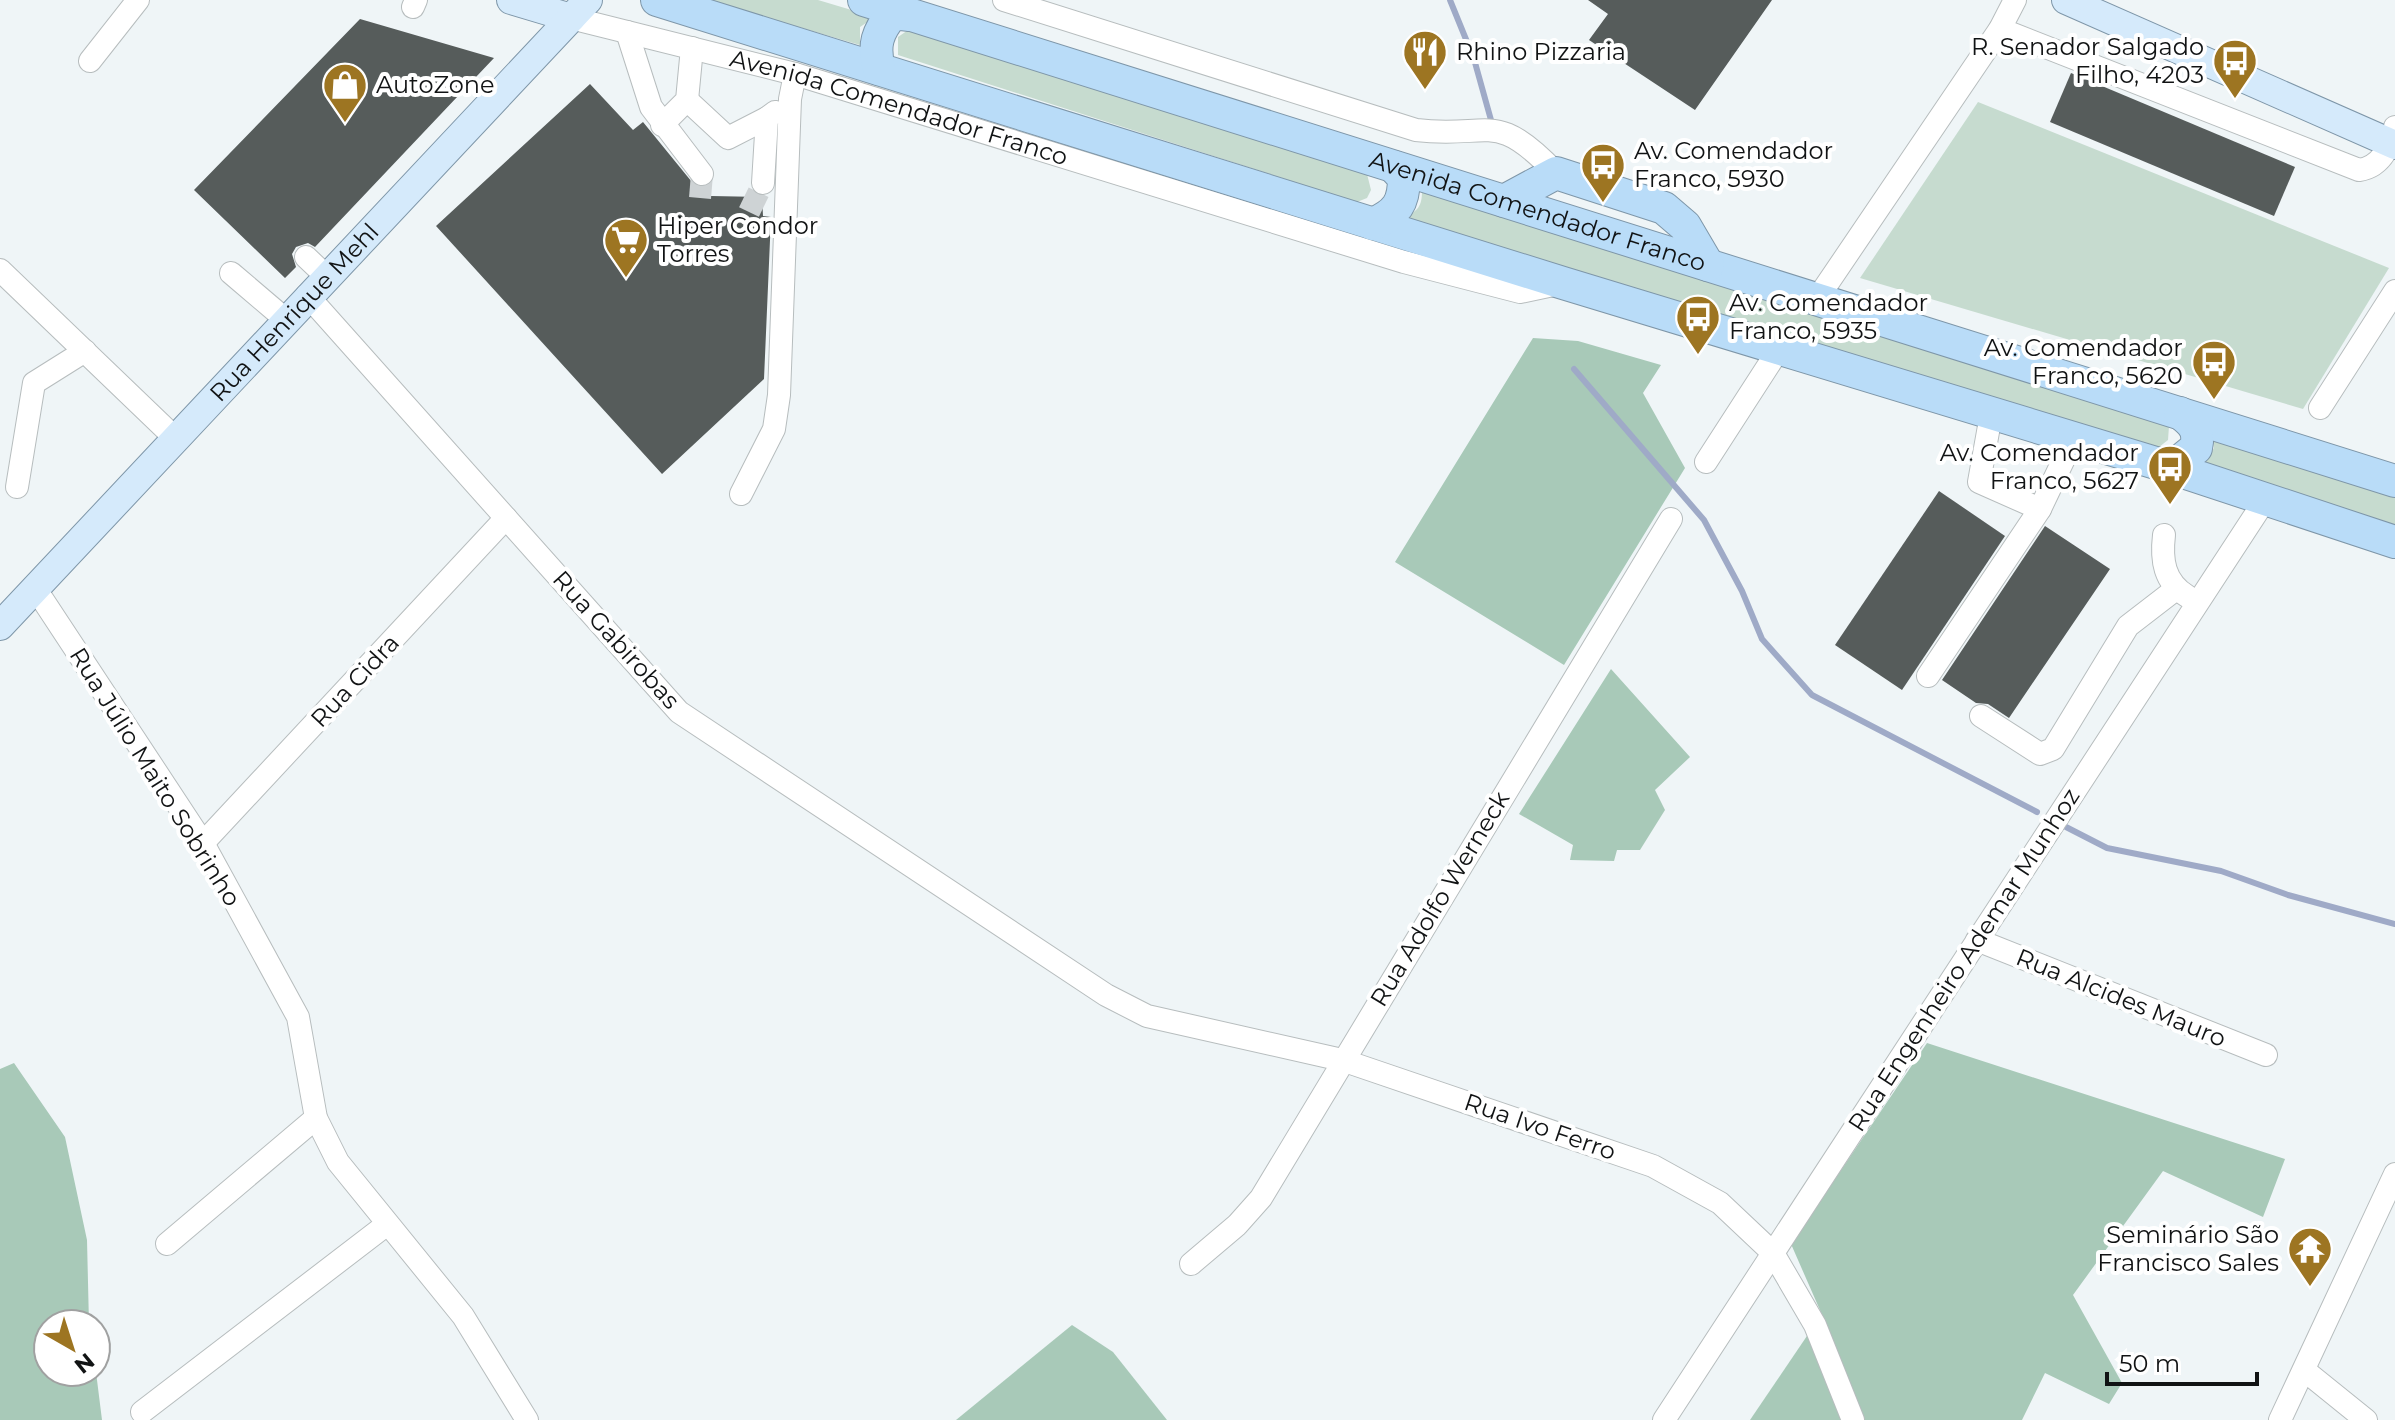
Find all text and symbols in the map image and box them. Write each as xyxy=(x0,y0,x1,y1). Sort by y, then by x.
restaurant icon: Rhino Pizzaria xyxy=(1401,28,1449,91)
place label: R. Senador Salgado Filho, 4203 xyxy=(1971,32,2204,89)
place label: Rhino Pizzaria xyxy=(1456,37,1626,66)
bus stop icon: R. Senador Salgado Filho, 4203 xyxy=(2211,37,2259,100)
street label: Avenida Comendador Franco xyxy=(727,43,1071,171)
shop icon: AutoZone xyxy=(321,61,369,124)
place label: AutoZone xyxy=(376,70,494,99)
place label: Av. Comendador Franco, 5930 xyxy=(1634,136,1833,193)
bus stop icon: Av. Comendador Franco, 5930 xyxy=(1579,141,1627,204)
street label: Avenida Comendador Franco xyxy=(1366,145,1709,278)
place label: Hiper Condor Torres xyxy=(657,211,818,268)
supermarket icon: Hiper Condor Torres xyxy=(602,216,650,279)
street label: Rua Henrique Mehl xyxy=(204,217,385,407)
place label: Av. Comendador Franco, 5935 xyxy=(1729,288,1928,345)
bus stop icon: Av. Comendador Franco, 5935 xyxy=(1674,293,1722,356)
place label: Av. Comendador Franco, 5620 xyxy=(1984,333,2183,390)
bus stop icon: Av. Comendador Franco, 5620 xyxy=(2190,338,2238,401)
place label: Av. Comendador Franco, 5627 xyxy=(1940,438,2139,495)
bus stop icon: Av. Comendador Franco, 5627 xyxy=(2146,443,2194,506)
street label: Rua Gabirobas xyxy=(547,565,686,715)
street label: Rua Cidra xyxy=(304,628,405,733)
street label: Rua Júlio Maito Sobrinho xyxy=(64,642,247,912)
street label: Rua Engenheiro Ademar Munhoz xyxy=(1842,783,2086,1137)
street label: Rua Adolfo Werneck xyxy=(1364,785,1516,1012)
street label: Rua Alcides Mauro xyxy=(2012,942,2230,1053)
street label: Rua Ivo Ferro xyxy=(1461,1087,1620,1166)
place label: Seminário São Francisco Sales xyxy=(2097,1220,2279,1277)
temple icon: Seminário São Francisco Sales xyxy=(2286,1225,2334,1288)
north arrow xyxy=(32,1308,112,1388)
scale bar xyxy=(2107,1336,2257,1386)
text: N xyxy=(69,1347,100,1379)
text: 50 m xyxy=(2119,1349,2180,1378)

